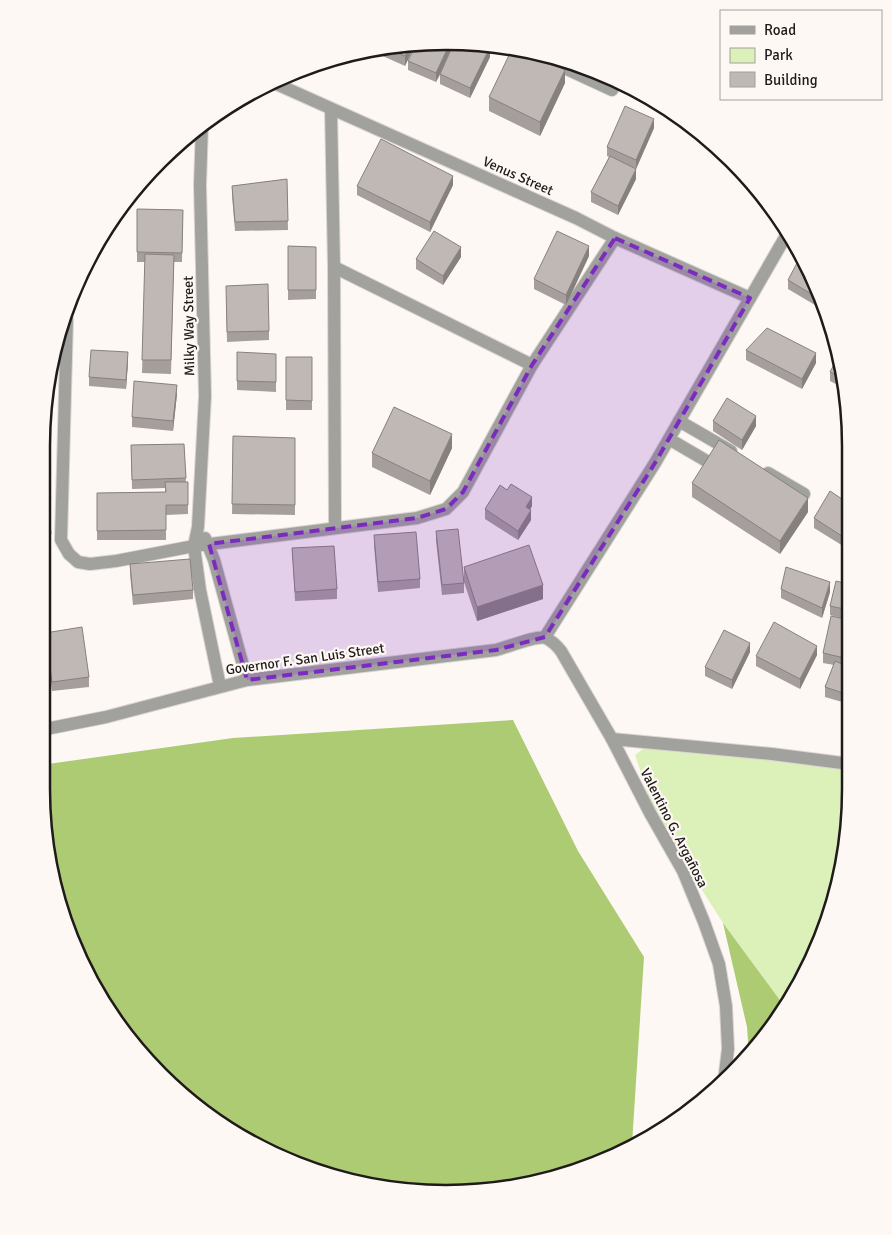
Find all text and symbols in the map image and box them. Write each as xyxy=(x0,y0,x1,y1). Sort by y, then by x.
legend xyxy=(720,10,882,100)
text: Road xyxy=(764,21,796,39)
text: Park xyxy=(764,46,793,64)
text: Building xyxy=(764,71,818,89)
street label: Venus Street xyxy=(480,153,556,199)
street label: Milky Way Street xyxy=(180,276,198,376)
street label: Governor F. San Luis Street xyxy=(225,639,385,679)
street label: Valentino G. Argañosa xyxy=(636,765,712,891)

